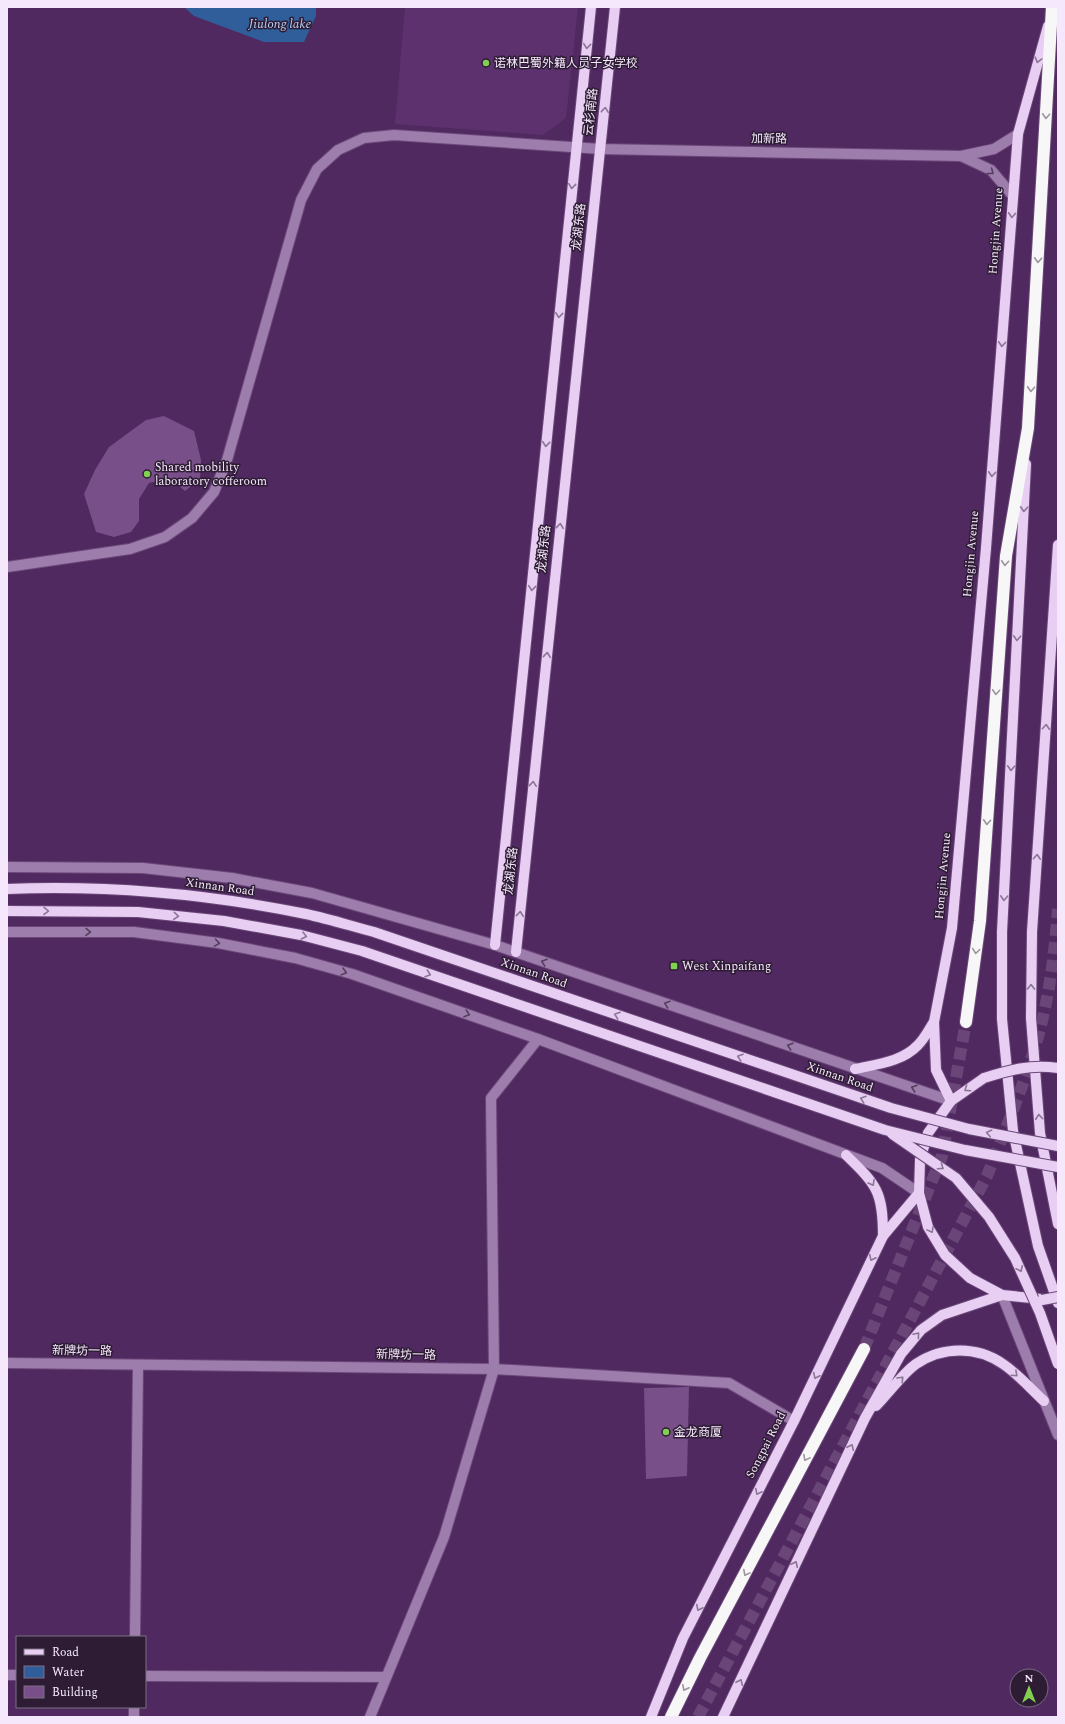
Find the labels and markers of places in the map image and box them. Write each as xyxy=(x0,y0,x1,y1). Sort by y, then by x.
place label: 诺林巴蜀外籍人员子女学校 xyxy=(494,54,638,73)
marker: 诺林巴蜀外籍人员子女学校 xyxy=(481,58,491,68)
place label: Shared mobility laboratory cofferoom xyxy=(155,458,267,491)
marker: Shared mobility laboratory cofferoom xyxy=(142,469,152,479)
place label: West Xinpaifang xyxy=(682,957,771,976)
marker: West Xinpaifang xyxy=(669,961,679,971)
place label: 金龙商厦 xyxy=(674,1423,722,1442)
marker: 金龙商厦 xyxy=(661,1427,671,1437)

